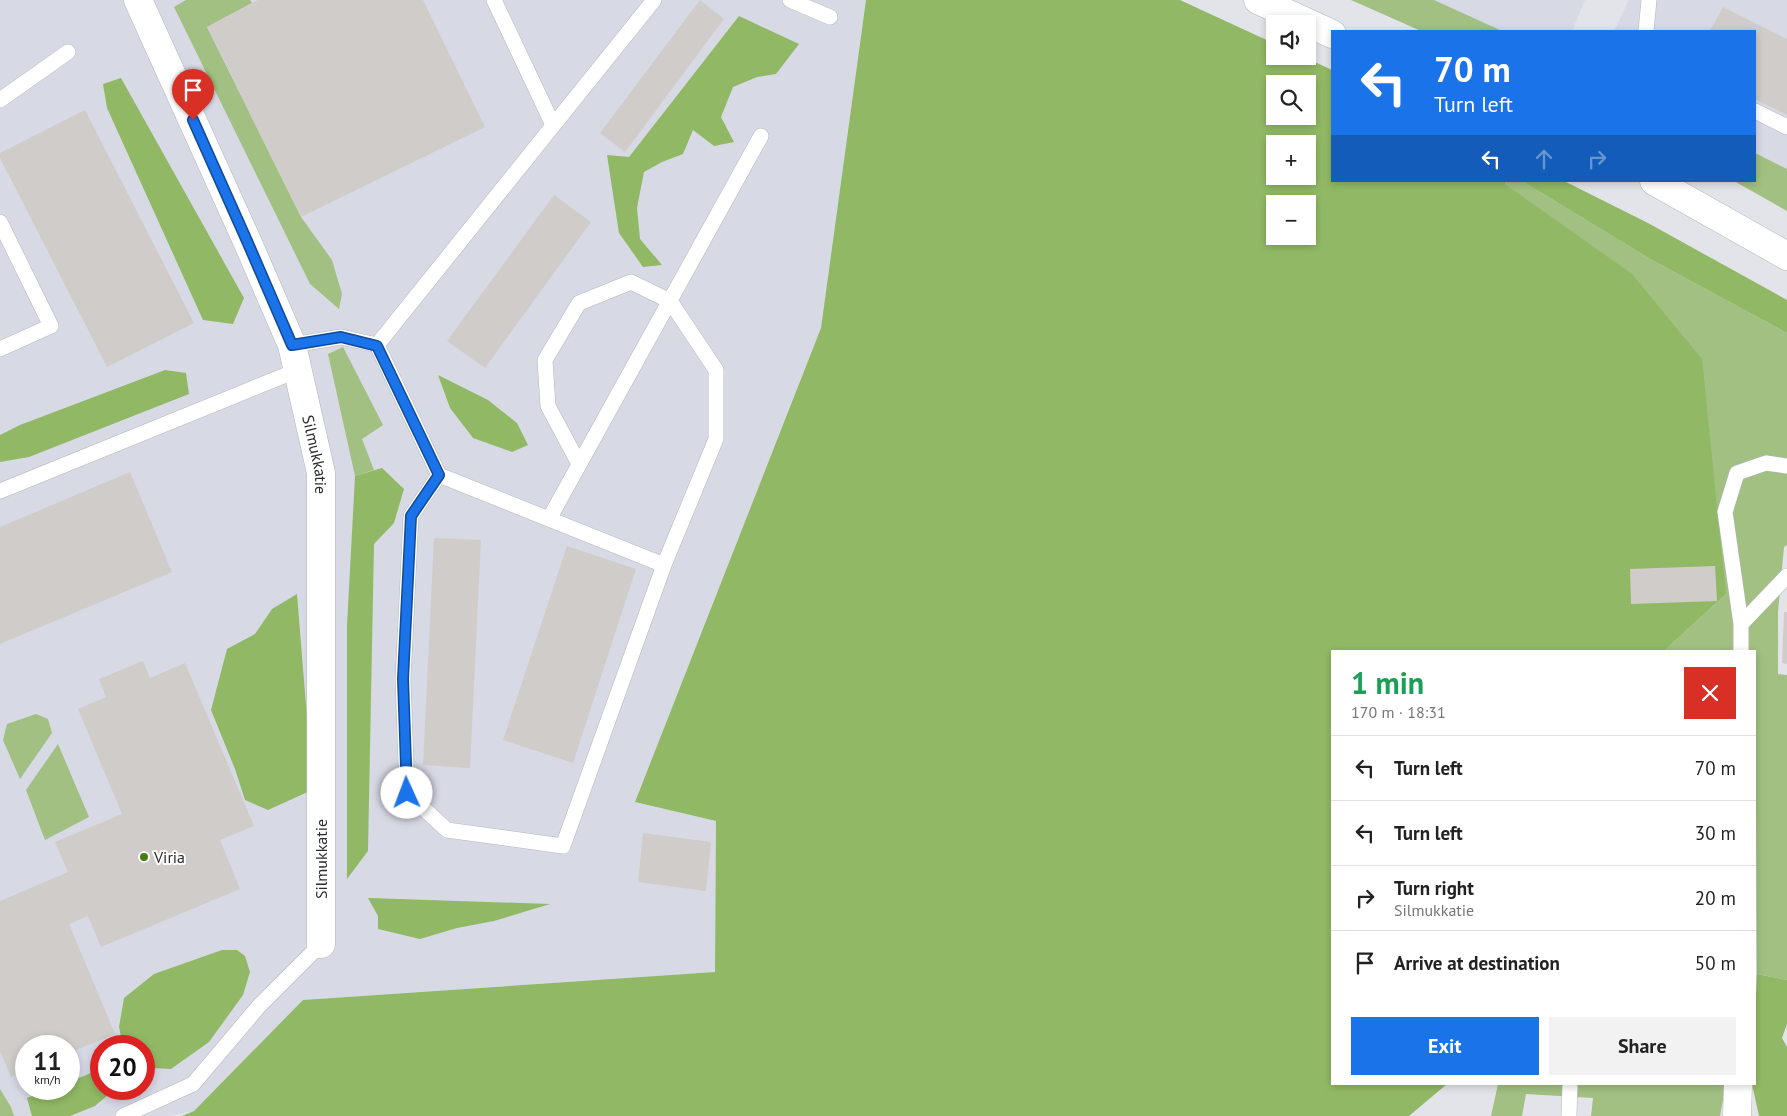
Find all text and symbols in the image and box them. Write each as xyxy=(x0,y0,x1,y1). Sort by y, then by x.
map controls xyxy=(1266,15,1316,245)
button: sound xyxy=(1266,15,1316,65)
text: 70 m xyxy=(1434,46,1511,92)
icon: left xyxy=(1351,50,1416,115)
pin xyxy=(172,69,214,120)
button: search xyxy=(1266,75,1316,125)
icon: arrive xyxy=(179,76,207,104)
text: Turn left xyxy=(1434,90,1513,118)
button: + xyxy=(1266,135,1316,185)
icon: left xyxy=(1477,145,1505,173)
icon: ahead xyxy=(1530,145,1558,173)
icon: right xyxy=(1583,145,1611,173)
button: − xyxy=(1266,195,1316,245)
street label: Silmukkatie xyxy=(298,413,331,494)
text: 1 min xyxy=(1351,663,1424,702)
button: close xyxy=(1684,667,1736,719)
text: 170 m · 18:31 xyxy=(1351,702,1446,722)
icon: left xyxy=(1351,754,1379,782)
text: Turn left xyxy=(1394,756,1463,780)
text: 70 m xyxy=(1695,756,1736,780)
position arrow xyxy=(380,766,432,818)
street label: Silmukkatie xyxy=(311,819,331,899)
icon: left xyxy=(1351,819,1379,847)
text: Turn left xyxy=(1394,821,1463,845)
text: 30 m xyxy=(1695,821,1736,845)
place label: Viria xyxy=(153,847,185,867)
marker: Viria xyxy=(138,851,150,863)
text: Turn right xyxy=(1394,876,1474,900)
icon: right xyxy=(1351,884,1379,912)
text: 20 m xyxy=(1695,886,1736,910)
text: Silmukkatie xyxy=(1394,900,1474,920)
icon: arrive xyxy=(1351,949,1379,977)
text: Arrive at destination xyxy=(1394,951,1560,975)
text: 50 m xyxy=(1695,951,1736,975)
button: Exit xyxy=(1351,1017,1539,1075)
button: Share xyxy=(1549,1017,1736,1075)
speed limit sign: 20 xyxy=(90,1035,155,1100)
text: 11 xyxy=(33,1045,62,1077)
text: km/h xyxy=(34,1072,61,1087)

